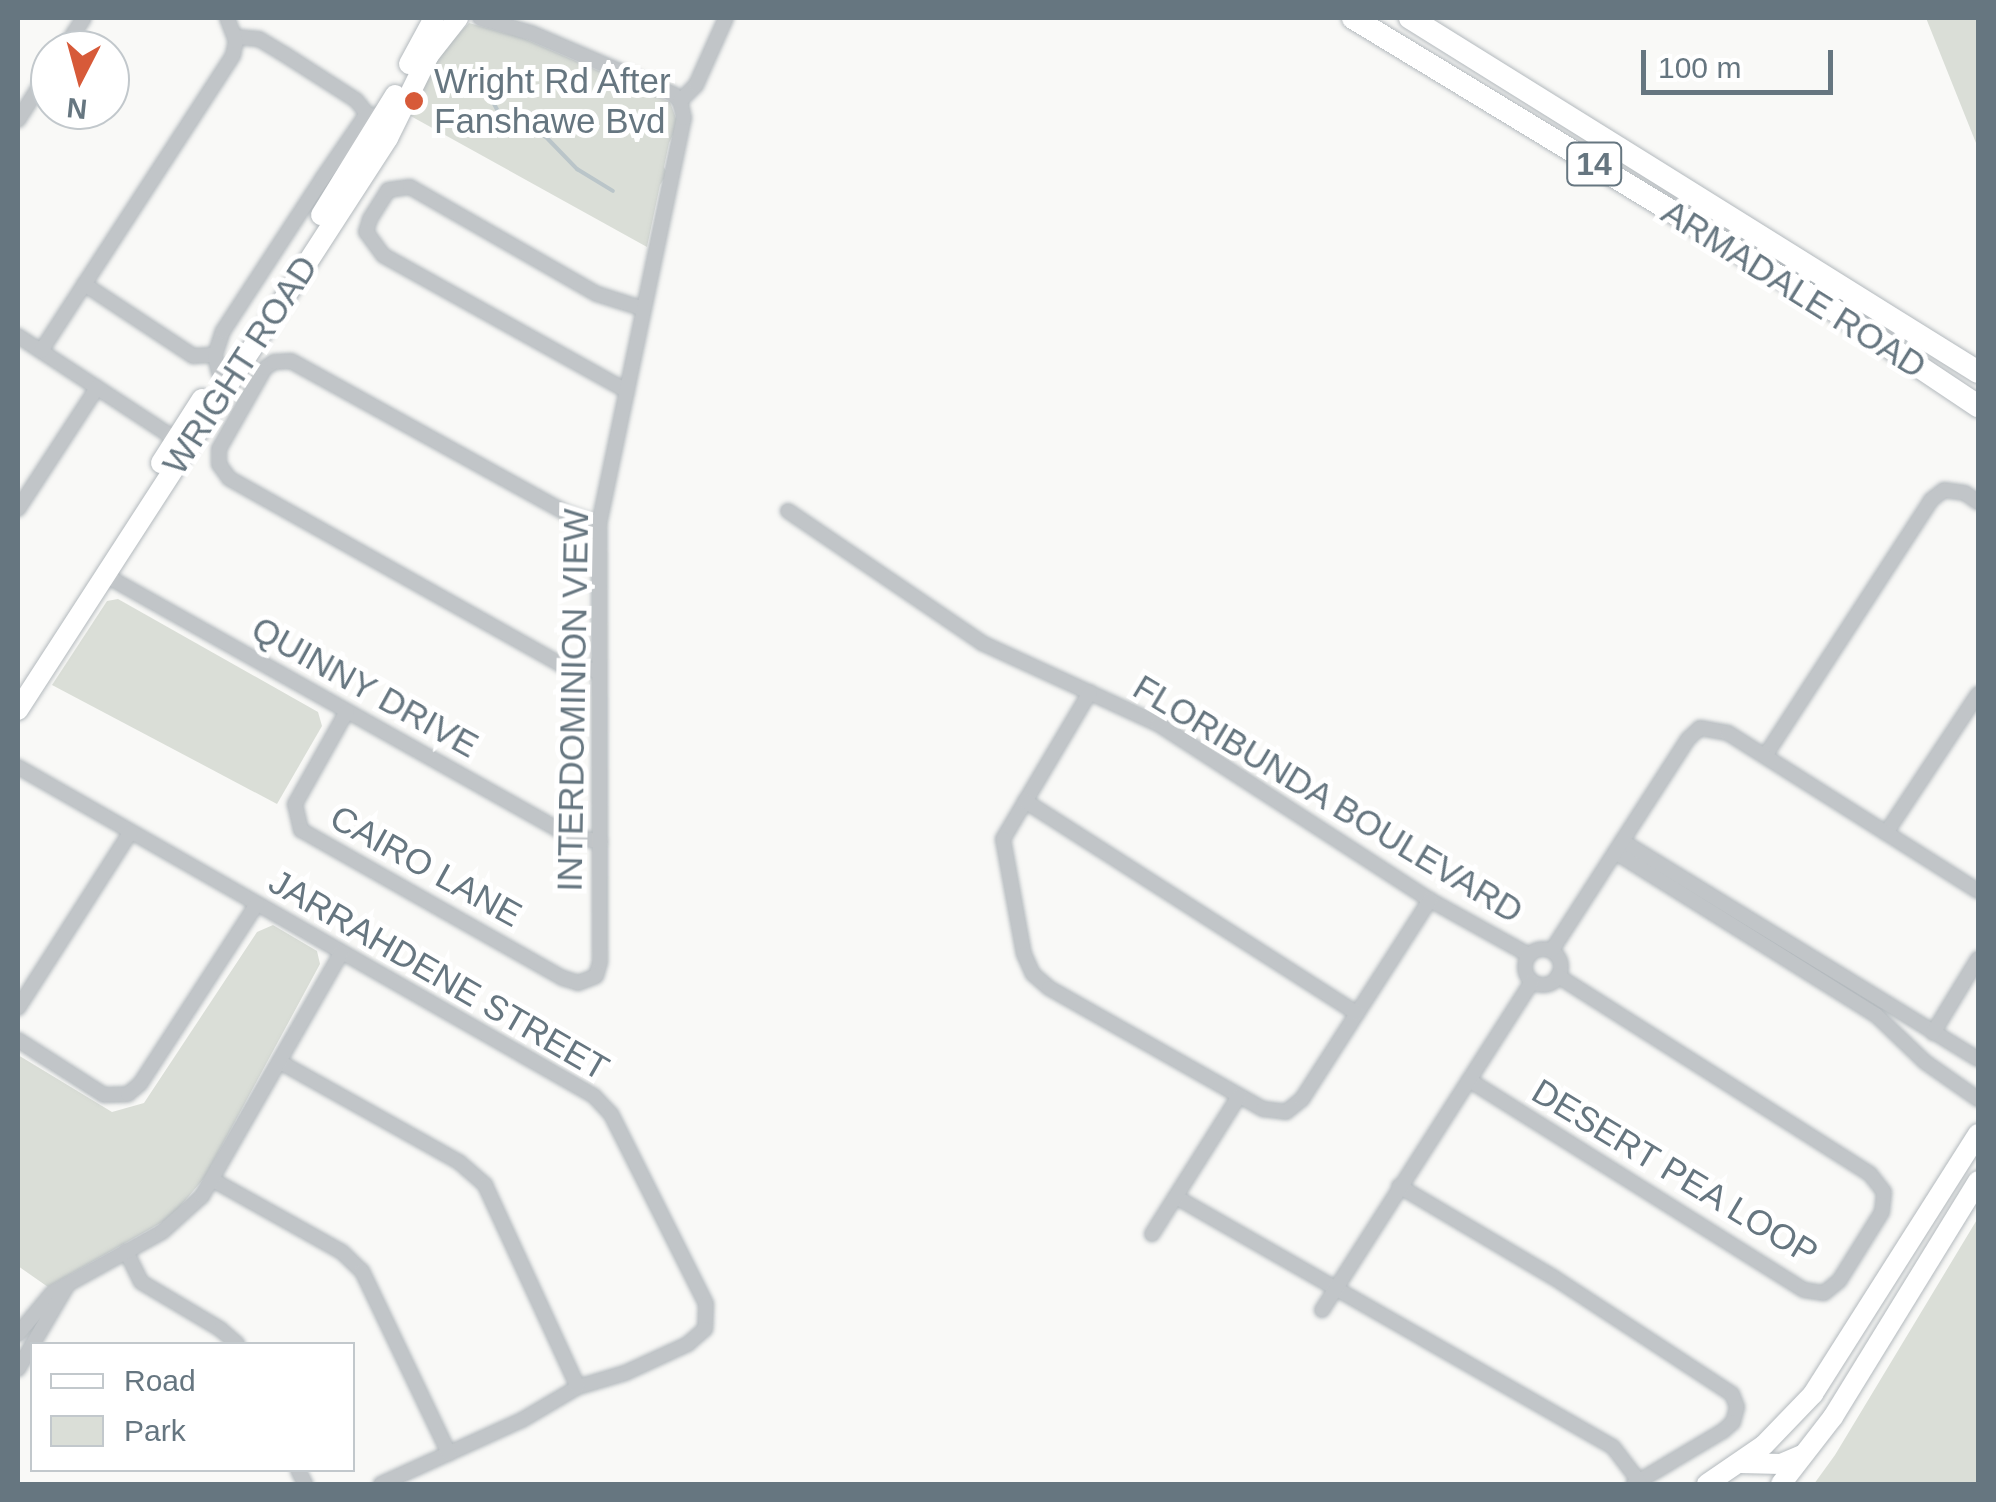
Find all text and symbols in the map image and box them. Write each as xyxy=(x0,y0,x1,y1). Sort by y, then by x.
north arrow xyxy=(30,30,130,130)
scale bar xyxy=(1646,30,1838,92)
text: 100 m xyxy=(1658,51,1741,84)
place label: Wright Rd After Fanshawe Bvd xyxy=(434,60,673,142)
marker: Wright Rd After Fanshawe Bvd xyxy=(403,90,425,112)
text: N xyxy=(65,92,89,125)
road number: 14 xyxy=(1564,137,1624,191)
street label: ARMADALE ROAD xyxy=(1654,191,1934,387)
street label: WRIGHT ROAD xyxy=(154,248,326,482)
street label: INTERDOMINION VIEW xyxy=(549,508,597,892)
street label: QUINNY DRIVE xyxy=(244,607,486,767)
street label: FLORIBUNDA BOULEVARD xyxy=(1125,665,1531,933)
street label: CAIRO LANE xyxy=(323,796,529,936)
street label: JARRAHDENE STREET xyxy=(262,861,616,1089)
street label: DESERT PEA LOOP xyxy=(1524,1070,1826,1274)
legend xyxy=(30,1342,355,1472)
text: Road xyxy=(124,1364,196,1397)
text: Park xyxy=(124,1414,186,1447)

